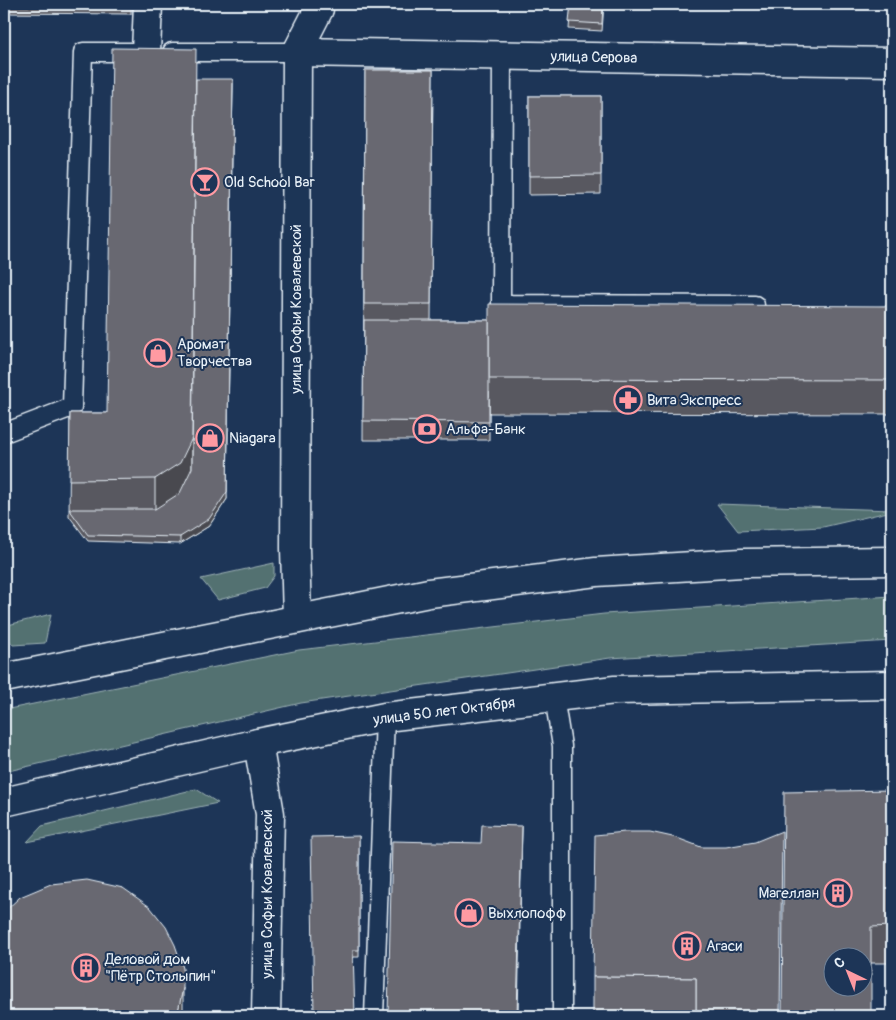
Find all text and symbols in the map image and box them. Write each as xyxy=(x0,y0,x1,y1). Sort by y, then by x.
street label: улица Серова xyxy=(549,47,638,68)
bar icon: Old School Bar xyxy=(190,167,220,197)
place label: Old School Bar xyxy=(224,173,316,192)
street label: улица Софьи Ковалевской xyxy=(287,224,306,395)
place label: Аромат Творчества xyxy=(177,335,252,371)
shop icon: Аромат Творчества xyxy=(143,338,173,368)
pharmacy icon: Вита Экспресс xyxy=(613,385,643,415)
place label: Вита Экспресс xyxy=(647,391,742,410)
bank icon: Альфа-Банк xyxy=(412,414,442,444)
place label: Альфа-Банк xyxy=(446,420,526,439)
shop icon: Niagara xyxy=(195,423,225,453)
place label: Niagara xyxy=(229,429,276,448)
street label: улица 50 лет Октября xyxy=(371,693,516,730)
street label: улица Софьи Ковалевской xyxy=(258,809,277,980)
building icon: Магеллан xyxy=(823,878,853,908)
place label: Магеллан xyxy=(758,884,819,903)
shop icon: Выхлопофф xyxy=(454,898,484,928)
place label: Выхлопофф xyxy=(488,904,566,923)
building icon: Агаси xyxy=(672,931,702,961)
place label: Агаси xyxy=(706,937,742,956)
north arrow xyxy=(824,948,874,998)
place label: Деловой дом "Пётр Столыпин" xyxy=(104,950,216,986)
building icon: Деловой дом "Пётр Столыпин" xyxy=(71,953,101,983)
text: С xyxy=(831,953,849,972)

